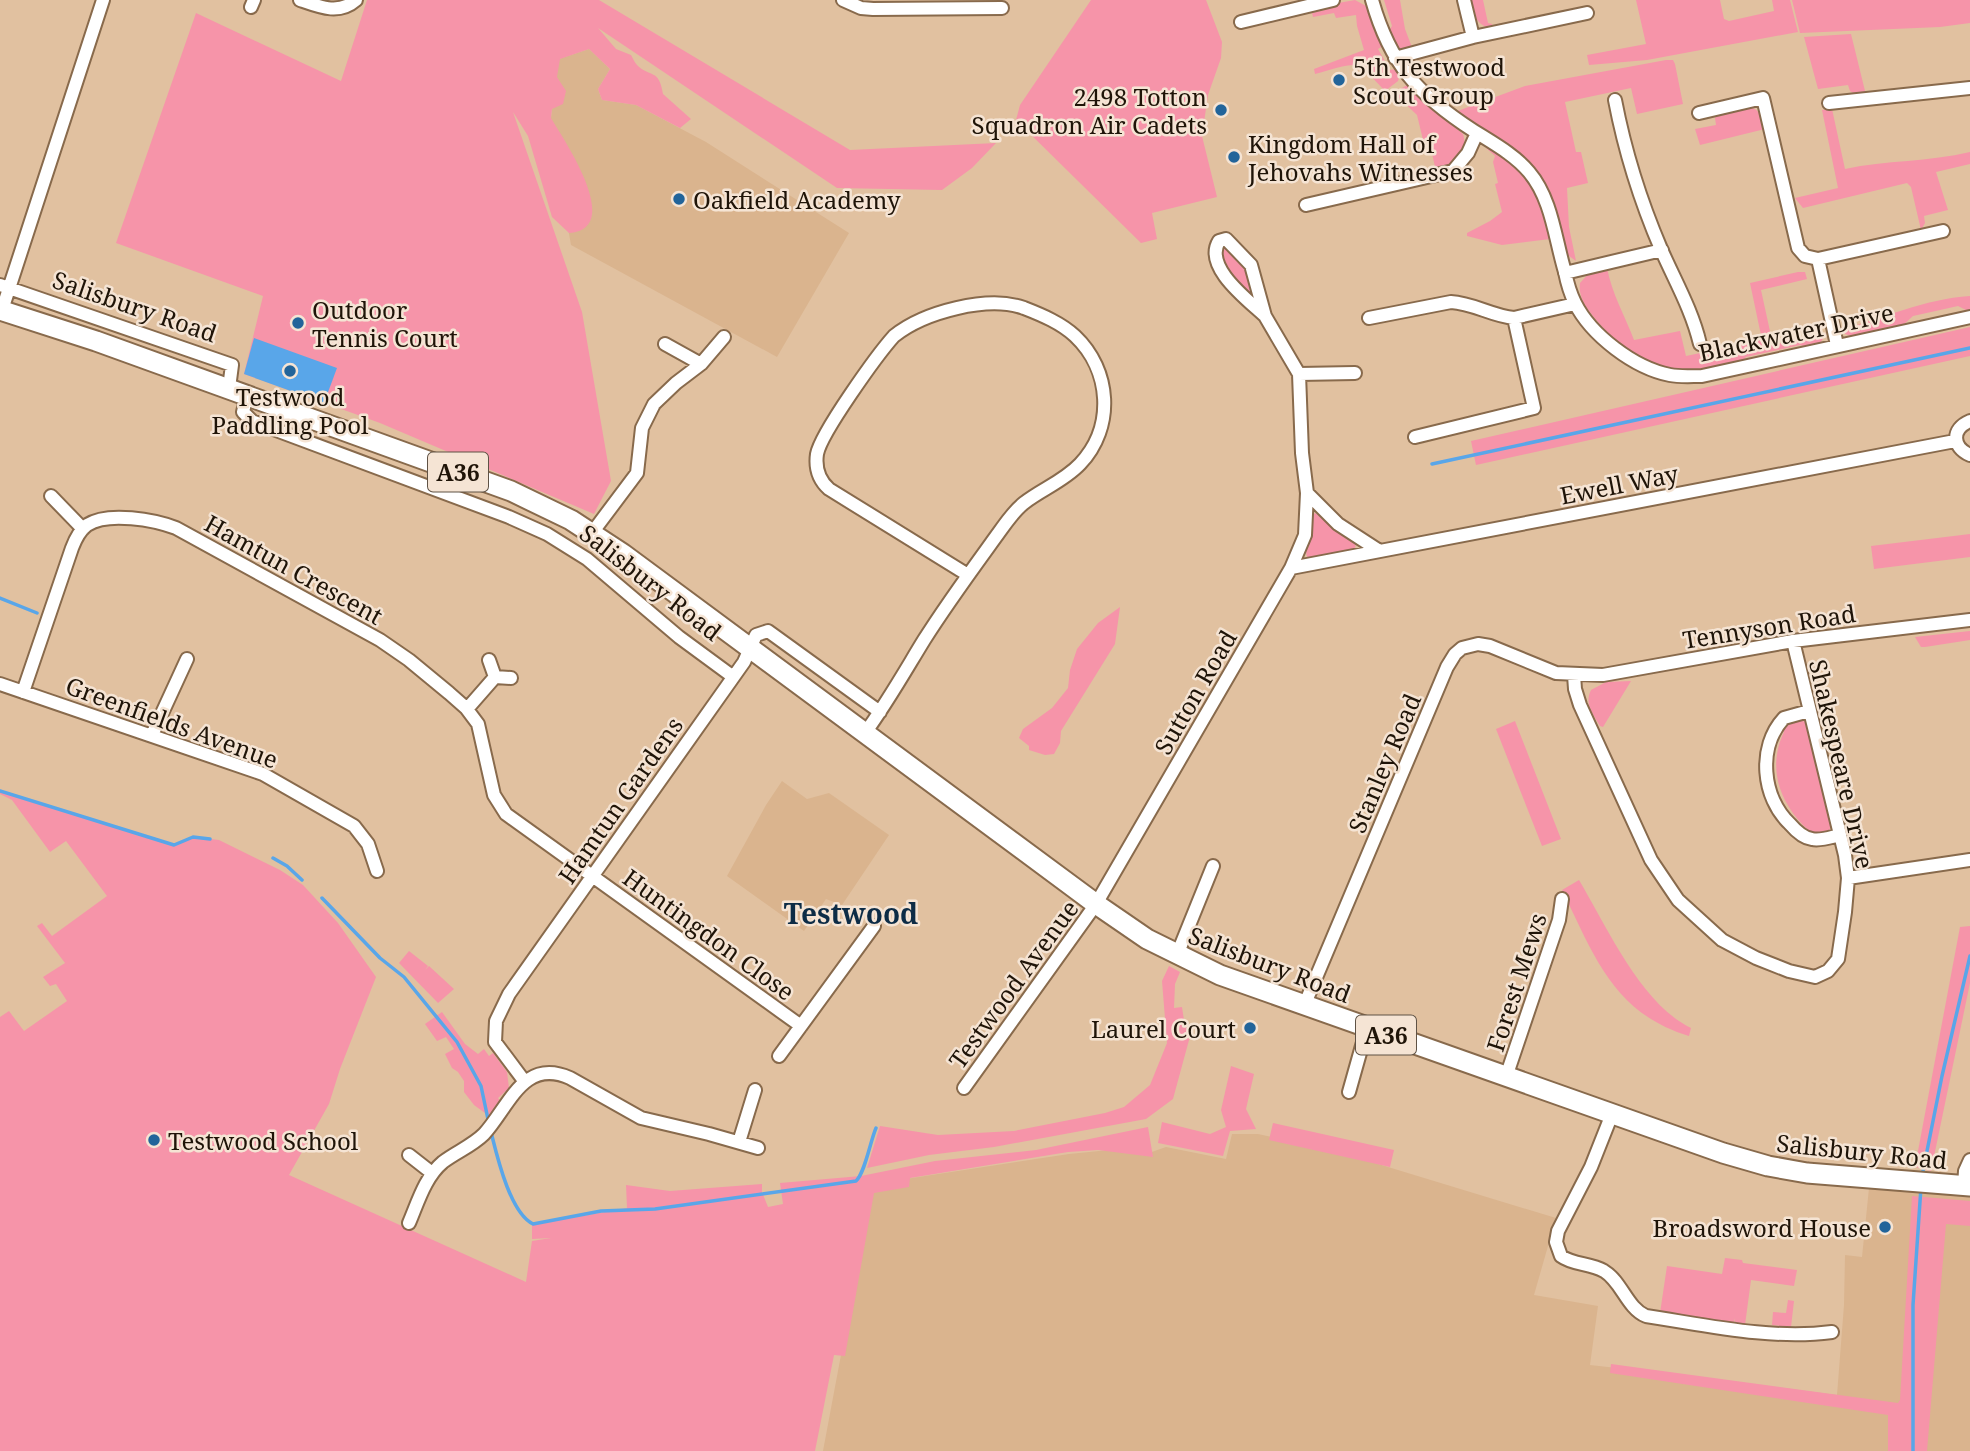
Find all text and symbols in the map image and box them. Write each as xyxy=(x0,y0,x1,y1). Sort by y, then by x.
place label: 5th Testwood Scout Group xyxy=(1353,50,1505,111)
marker: 5th Testwood Scout Group xyxy=(1331,72,1347,88)
place label: 2498 Totton Squadron Air Cadets xyxy=(972,80,1207,141)
marker: 2498 Totton Squadron Air Cadets xyxy=(1213,102,1229,118)
place label: Kingdom Hall of Jehovahs Witnesses xyxy=(1247,127,1473,188)
marker: Kingdom Hall of Jehovahs Witnesses xyxy=(1226,149,1242,165)
place label: Oakfield Academy xyxy=(693,183,901,216)
marker: Oakfield Academy xyxy=(671,191,687,207)
street label: Salisbury Road xyxy=(49,262,222,350)
place label: Outdoor Tennis Court xyxy=(312,293,458,354)
street label: Blackwater Drive xyxy=(1695,295,1897,369)
marker: Outdoor Tennis Court xyxy=(290,315,306,331)
marker: Testwood Paddling Pool xyxy=(282,363,298,379)
place label: Testwood Paddling Pool xyxy=(212,380,369,441)
road number: A36 xyxy=(428,452,488,492)
street label: Ewell Way xyxy=(1557,456,1681,512)
street label: Hamtun Crescent xyxy=(199,506,389,632)
street label: Salisbury Road xyxy=(573,516,729,648)
street label: Tennyson Road xyxy=(1680,596,1858,656)
street label: Sutton Road xyxy=(1146,624,1244,760)
street label: Shakespeare Drive xyxy=(1802,656,1882,872)
street label: Greenfields Avenue xyxy=(61,668,283,776)
street label: Stanley Road xyxy=(1340,688,1428,838)
street label: Hamtun Gardens xyxy=(550,710,690,890)
street label: Huntingdon Close xyxy=(617,861,801,1007)
street label: Testwood Avenue xyxy=(941,893,1085,1075)
district label: Testwood xyxy=(784,894,918,932)
street label: Forest Mews xyxy=(1478,909,1554,1055)
street label: Salisbury Road xyxy=(1184,918,1356,1010)
place label: Laurel Court xyxy=(1091,1012,1236,1045)
road number: A36 xyxy=(1356,1016,1416,1054)
marker: Laurel Court xyxy=(1242,1020,1258,1036)
place label: Testwood School xyxy=(168,1124,359,1157)
street label: Salisbury Road xyxy=(1775,1126,1949,1176)
marker: Testwood School xyxy=(146,1132,162,1148)
place label: Broadsword House xyxy=(1652,1211,1871,1244)
marker: Broadsword House xyxy=(1877,1219,1893,1235)

